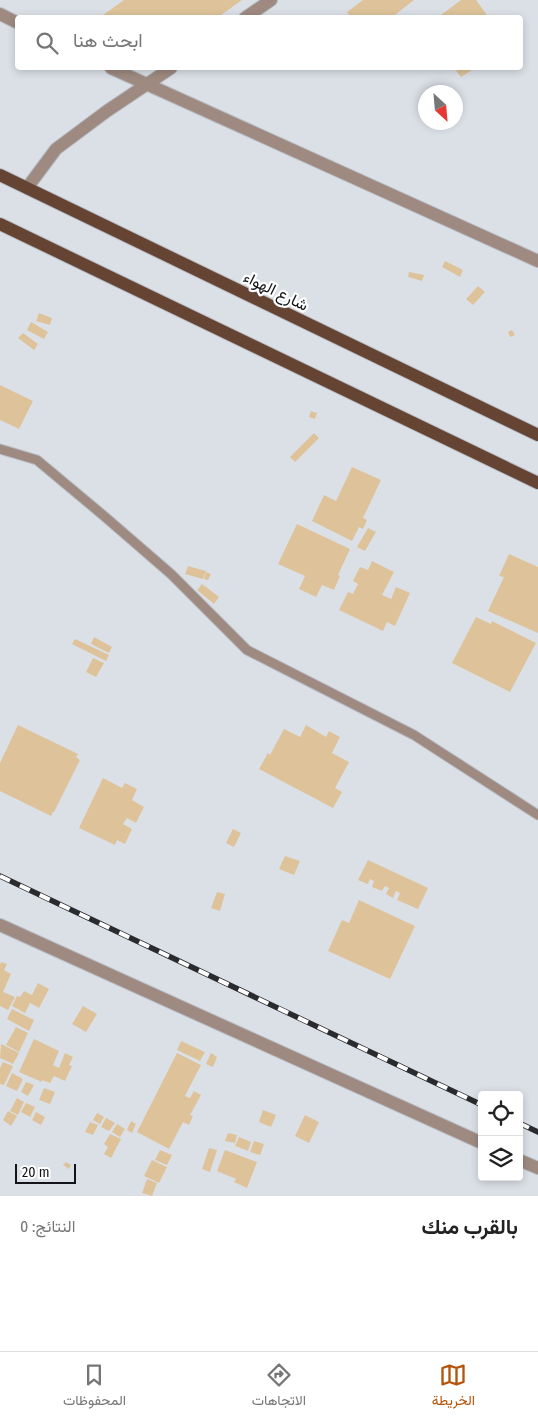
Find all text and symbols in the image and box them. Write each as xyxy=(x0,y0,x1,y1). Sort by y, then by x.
search box xyxy=(15,15,523,70)
icon: search xyxy=(33,29,61,57)
text: ابحث هنا xyxy=(73,29,143,52)
north arrow xyxy=(418,85,463,130)
street label: شارع الهواء xyxy=(240,267,311,317)
map controls xyxy=(478,1091,523,1181)
button: locate xyxy=(478,1091,523,1136)
button: layers xyxy=(478,1136,523,1181)
scale bar xyxy=(15,1161,76,1184)
text: 20 m xyxy=(22,1164,50,1181)
text: بالقرب منك xyxy=(421,1214,518,1240)
text: النتائج: 0 xyxy=(20,1217,75,1236)
tab: المحفوظات xyxy=(63,1361,126,1413)
tab: الاتجاهات xyxy=(252,1361,306,1413)
tab: الخريطة xyxy=(432,1361,475,1413)

